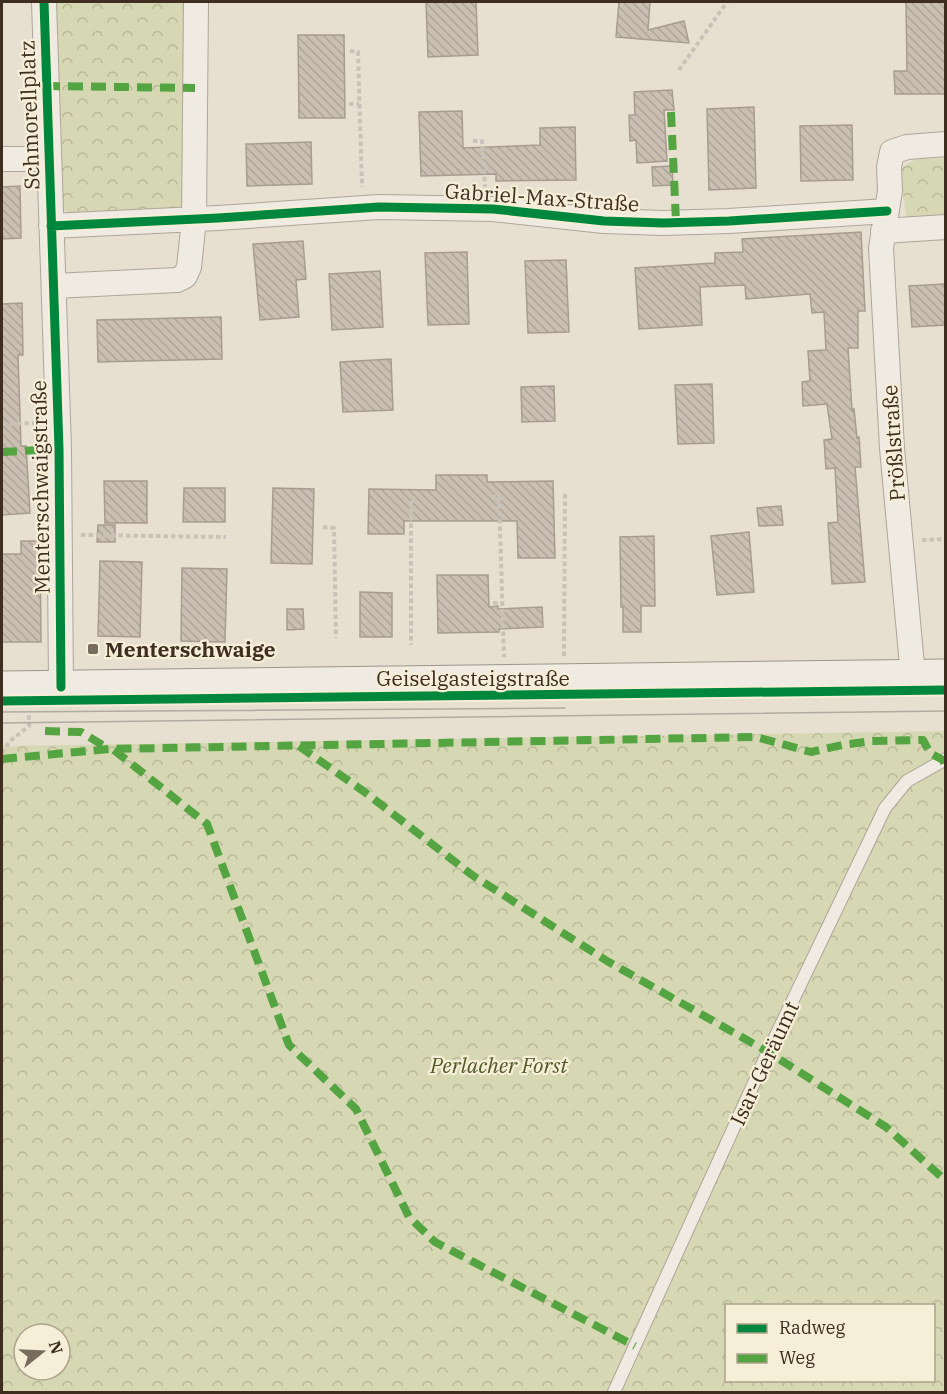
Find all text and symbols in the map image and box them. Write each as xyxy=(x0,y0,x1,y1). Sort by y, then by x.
street label: Schmorellplatz xyxy=(12,40,46,190)
street label: Gabriel-Max-Straße xyxy=(444,176,640,218)
street label: Menterschwaigstraße xyxy=(24,380,56,594)
street label: Prößlstraße xyxy=(875,384,911,502)
place label: Menterschwaige xyxy=(105,635,276,663)
marker: Menterschwaige xyxy=(86,642,100,656)
street label: Geiselgasteigstraße xyxy=(376,664,570,692)
street label: Isar-Geräumt xyxy=(723,996,805,1130)
park label: Perlacher Forst xyxy=(429,1051,568,1079)
legend xyxy=(725,1304,935,1382)
text: Radweg xyxy=(779,1316,845,1339)
north arrow xyxy=(12,1322,72,1382)
text: N xyxy=(45,1338,68,1356)
text: Weg xyxy=(779,1346,815,1369)

